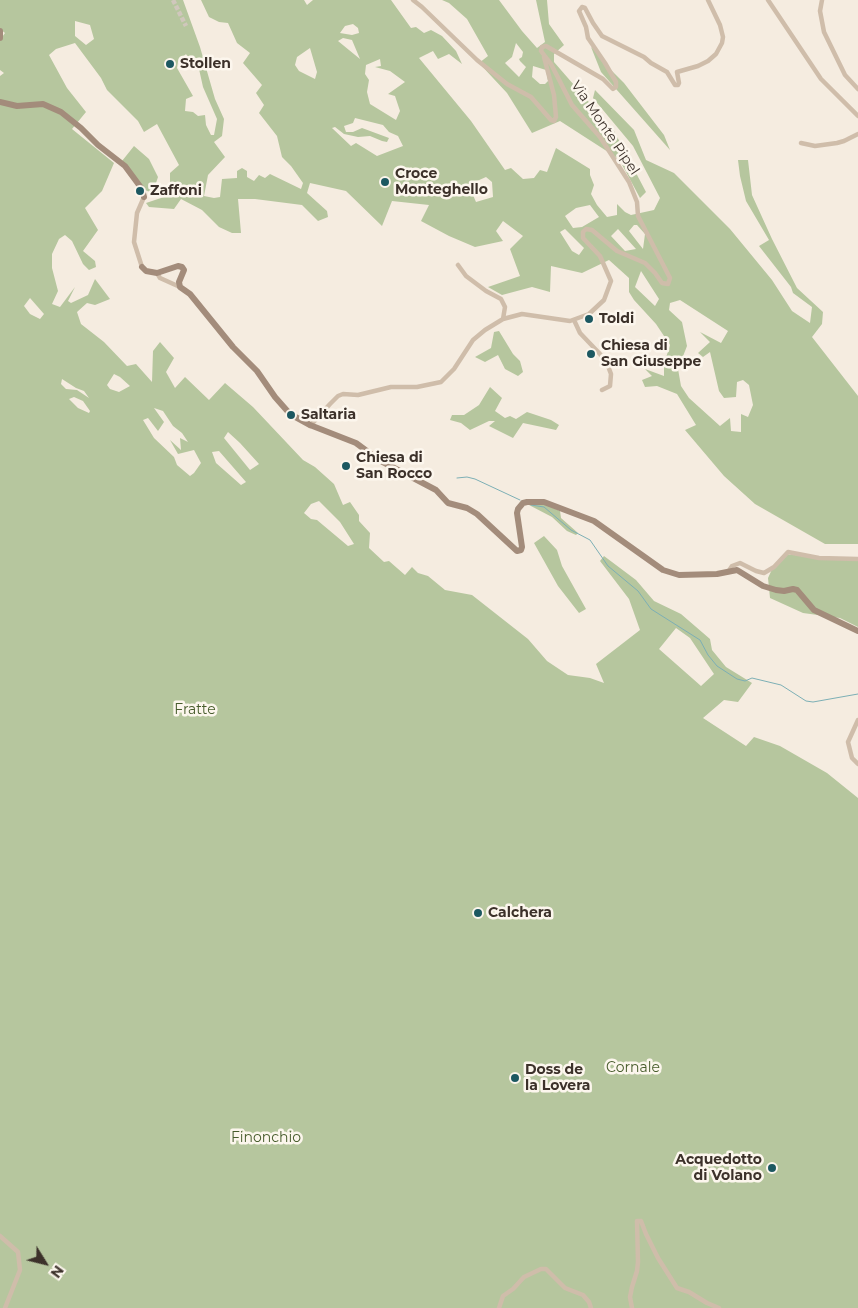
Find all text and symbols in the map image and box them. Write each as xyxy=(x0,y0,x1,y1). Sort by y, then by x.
place label: Stollen xyxy=(180,56,231,72)
marker: Stollen xyxy=(164,58,176,70)
street label: Via Monte Pipel xyxy=(567,78,643,178)
place label: Croce Monteghello xyxy=(395,166,488,198)
marker: Croce Monteghello xyxy=(379,176,391,188)
place label: Zaffoni xyxy=(150,183,202,199)
marker: Zaffoni xyxy=(134,185,146,197)
place label: Toldi xyxy=(599,311,634,327)
marker: Toldi xyxy=(583,313,595,325)
place label: Chiesa di San Giuseppe xyxy=(601,338,701,371)
marker: Chiesa di San Giuseppe xyxy=(585,348,597,360)
place label: Saltaria xyxy=(301,407,356,423)
marker: Saltaria xyxy=(285,409,297,421)
place label: Chiesa di San Rocco xyxy=(356,450,432,482)
marker: Chiesa di San Rocco xyxy=(340,460,352,472)
park label: Fratte xyxy=(174,702,216,718)
place label: Calchera xyxy=(488,905,552,921)
marker: Calchera xyxy=(472,907,484,919)
park label: Cornale xyxy=(606,1060,660,1076)
place label: Doss de la Lovera xyxy=(525,1062,590,1094)
marker: Doss de la Lovera xyxy=(509,1072,521,1084)
park label: Finonchio xyxy=(231,1130,301,1146)
place label: Acquedotto di Volano xyxy=(675,1152,762,1184)
marker: Acquedotto di Volano xyxy=(766,1162,778,1174)
north arrow xyxy=(20,1238,70,1288)
text: N xyxy=(47,1262,68,1282)

